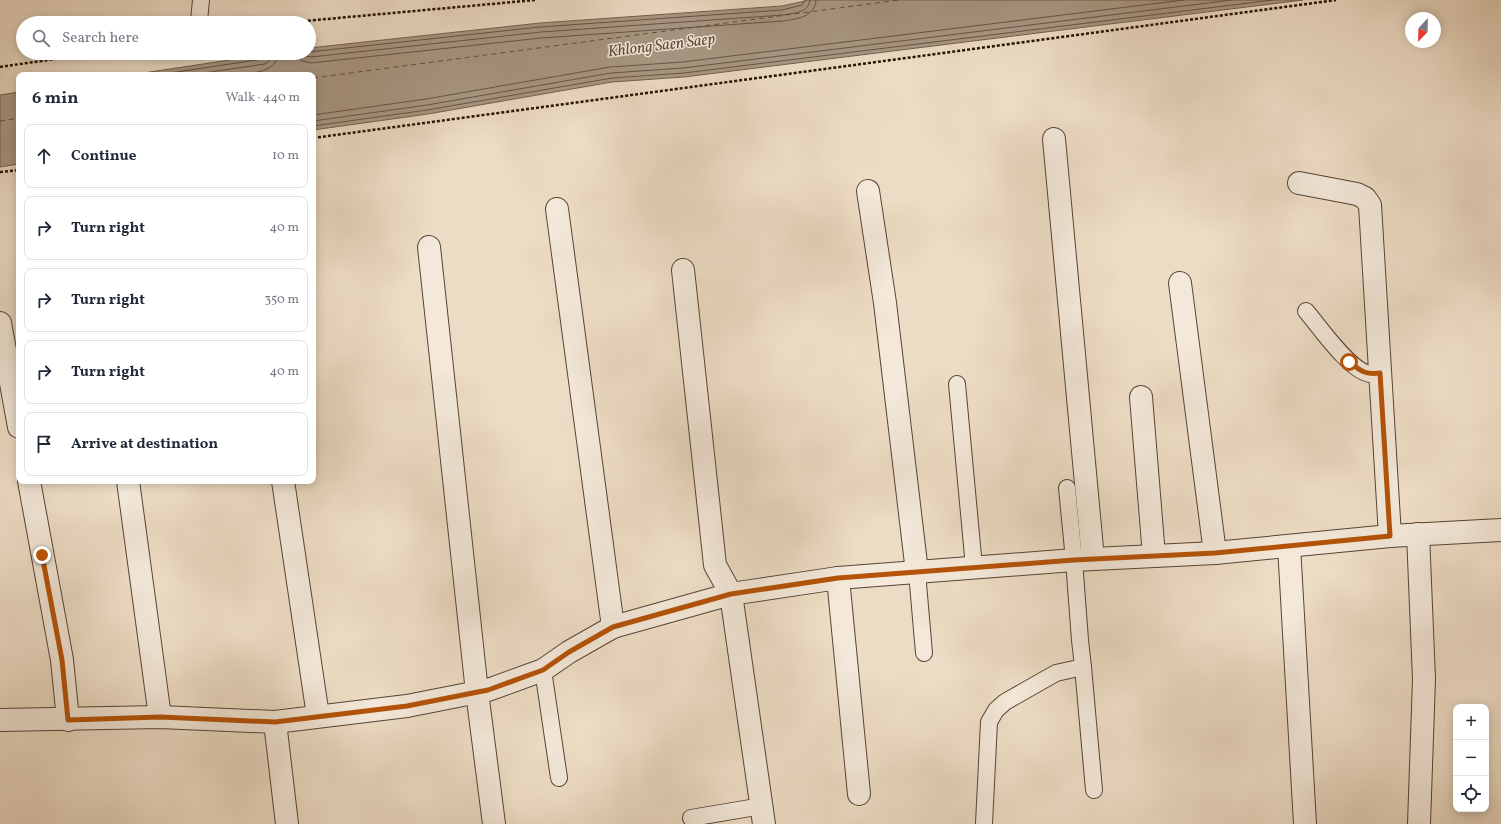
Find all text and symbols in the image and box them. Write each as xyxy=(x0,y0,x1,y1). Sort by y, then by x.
north arrow xyxy=(1405,12,1441,48)
search box xyxy=(16,16,316,60)
icon: search xyxy=(30,27,52,49)
text: Search here xyxy=(62,28,139,49)
water label: Khlong Saen Saep xyxy=(606,28,717,63)
text: 6 min xyxy=(32,87,78,110)
text: Walk · 440 m xyxy=(225,89,300,107)
icon: ahead xyxy=(33,145,55,167)
text: Continue xyxy=(71,146,136,167)
text: 10 m xyxy=(272,147,299,165)
icon: right xyxy=(33,217,55,239)
text: Turn right xyxy=(71,218,145,239)
text: 40 m xyxy=(270,219,299,237)
icon: right xyxy=(33,289,55,311)
text: Turn right xyxy=(71,290,145,311)
text: 350 m xyxy=(264,291,299,309)
route start xyxy=(1340,353,1358,371)
icon: right xyxy=(33,361,55,383)
text: Turn right xyxy=(71,362,145,383)
text: 40 m xyxy=(270,363,299,381)
icon: arrive xyxy=(33,433,55,455)
text: Arrive at destination xyxy=(71,434,218,455)
route end xyxy=(33,546,51,564)
map controls xyxy=(1453,704,1489,812)
button: + xyxy=(1453,704,1489,740)
button: − xyxy=(1453,740,1489,776)
button: locate xyxy=(1453,776,1489,812)

